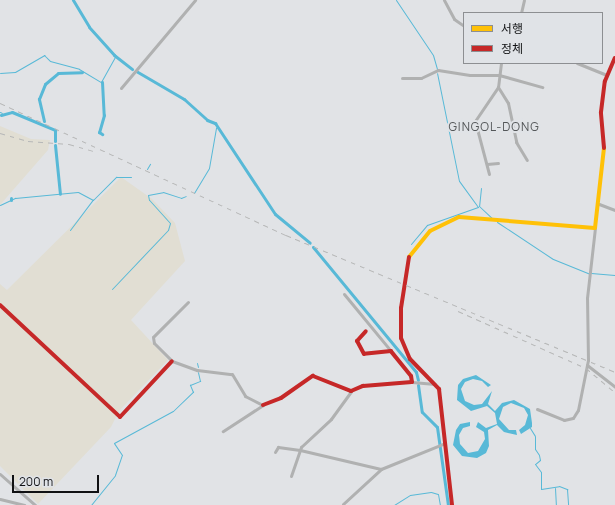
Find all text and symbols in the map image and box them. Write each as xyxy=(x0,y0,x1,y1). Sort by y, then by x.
legend xyxy=(463,12,603,64)
text: 서행 xyxy=(501,20,523,37)
text: 정체 xyxy=(501,40,523,57)
district label: GINGOL-DONG xyxy=(448,120,540,134)
scale bar xyxy=(14,467,101,493)
text: 200 m xyxy=(19,473,53,490)

